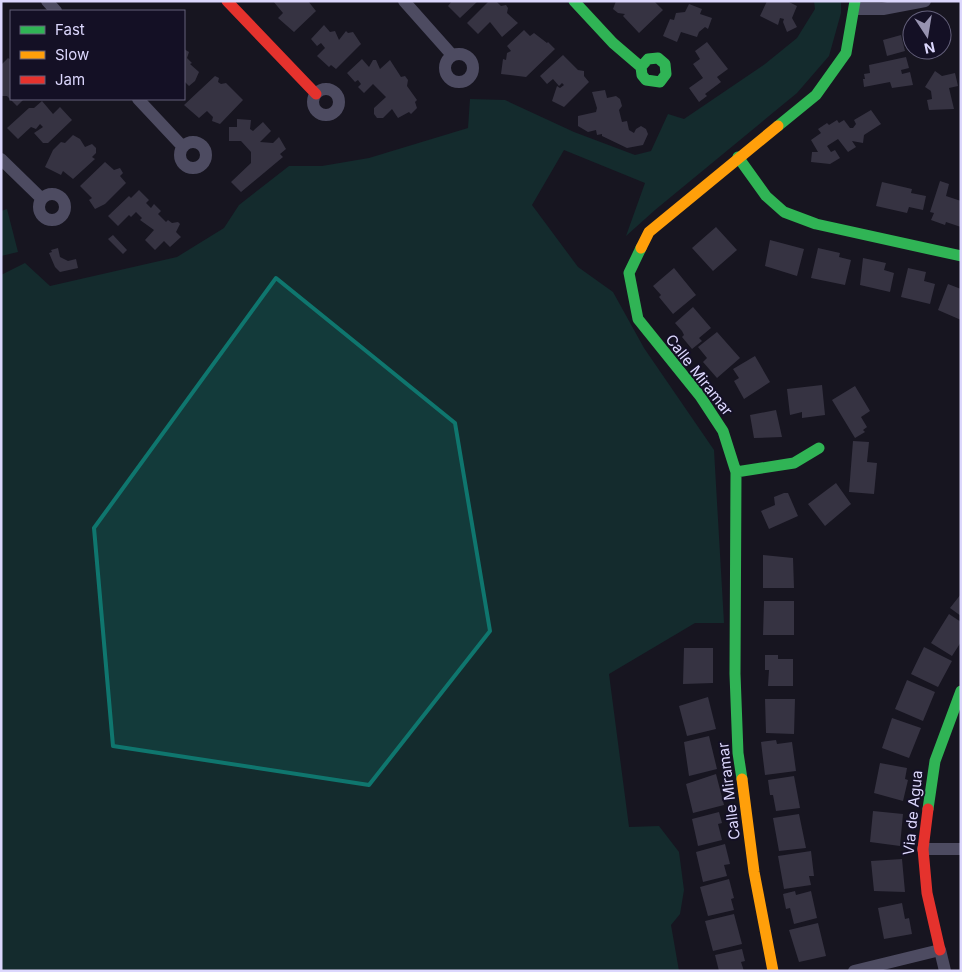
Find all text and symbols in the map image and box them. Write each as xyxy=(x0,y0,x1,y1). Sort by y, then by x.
legend xyxy=(10,10,185,100)
north arrow xyxy=(902,10,952,60)
text: Fast xyxy=(55,20,85,39)
text: N xyxy=(923,39,937,58)
text: Slow xyxy=(55,45,89,64)
text: Jam xyxy=(55,70,85,89)
street label: Calle Miramar xyxy=(662,330,737,419)
street label: Calle Miramar xyxy=(713,741,744,841)
street label: Via de Agua xyxy=(899,769,926,857)

